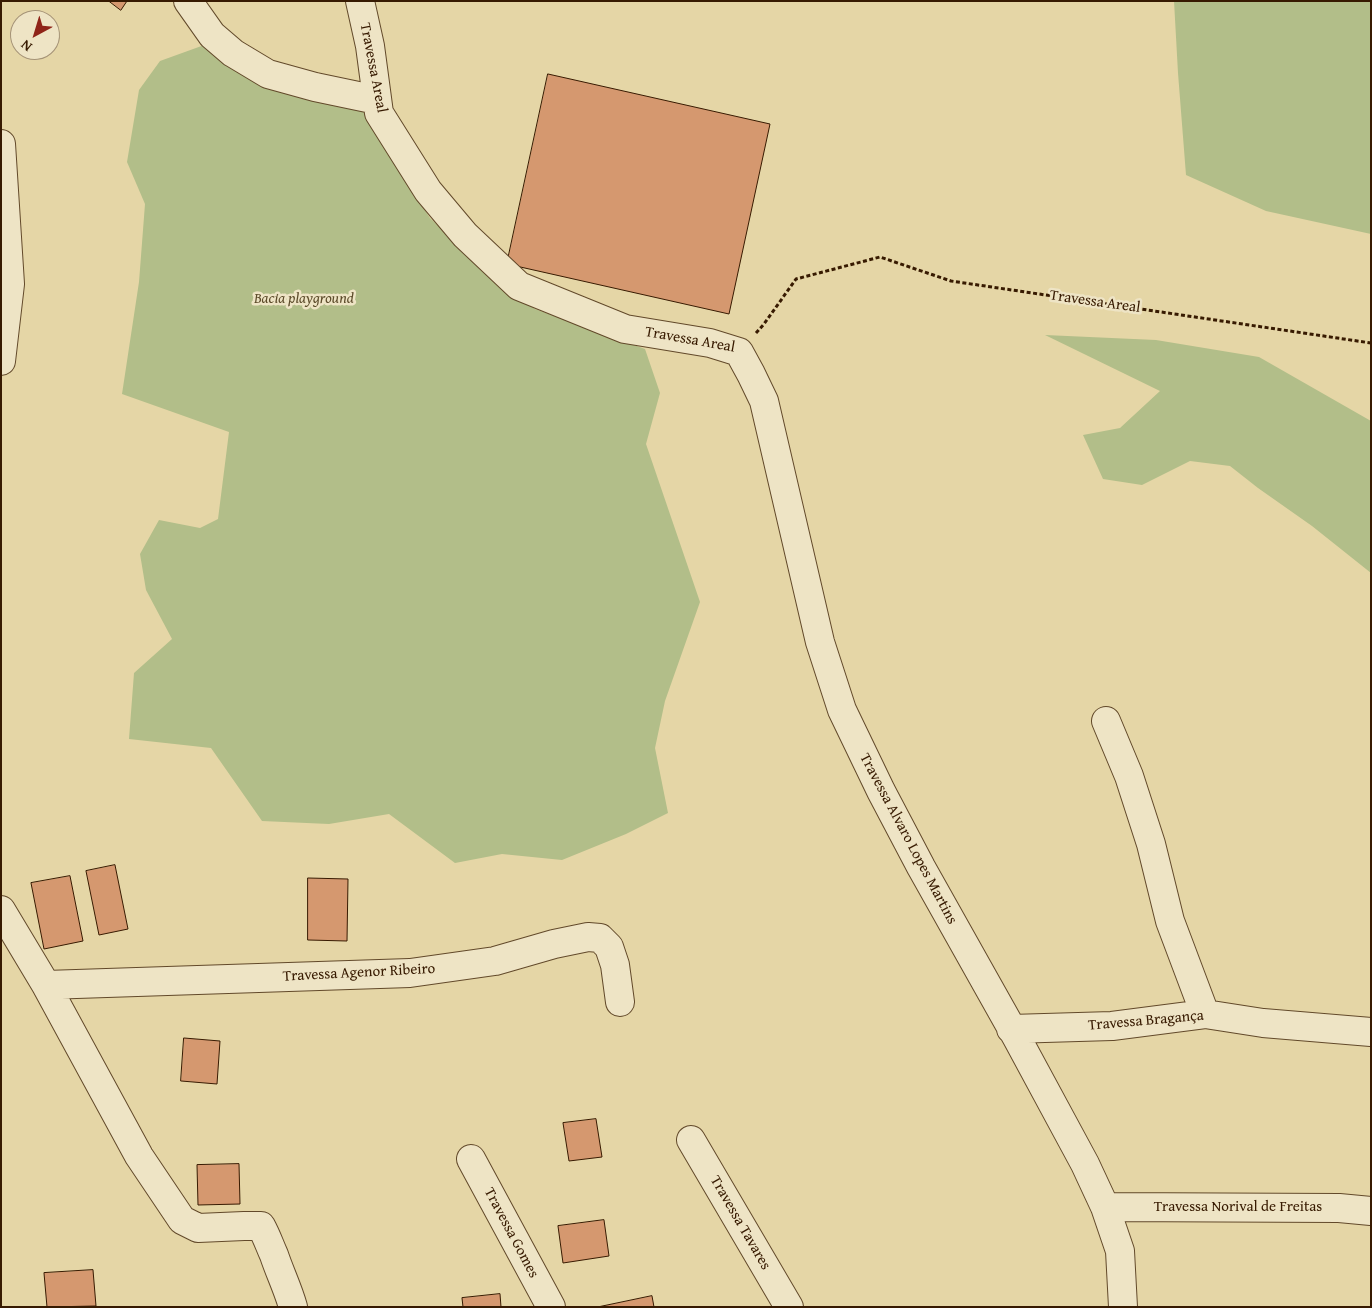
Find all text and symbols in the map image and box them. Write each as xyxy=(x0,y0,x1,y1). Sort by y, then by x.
north arrow xyxy=(10,10,60,60)
street label: Travessa Areal xyxy=(355,22,391,114)
text: N xyxy=(16,35,36,57)
street label: Travessa Areal xyxy=(1049,287,1141,317)
park label: Bacia playground xyxy=(254,290,354,308)
street label: Travessa Areal xyxy=(644,323,736,357)
street label: Travessa Alvaro Lopes Martins xyxy=(855,750,961,928)
street label: Travessa Agenor Ribeiro xyxy=(282,960,436,986)
street label: Travessa Bragança xyxy=(1087,1007,1205,1035)
street label: Travessa Tavares xyxy=(706,1173,774,1273)
street label: Travessa Gomes xyxy=(480,1185,542,1281)
street label: Travessa Norival de Freitas xyxy=(1154,1198,1322,1216)

